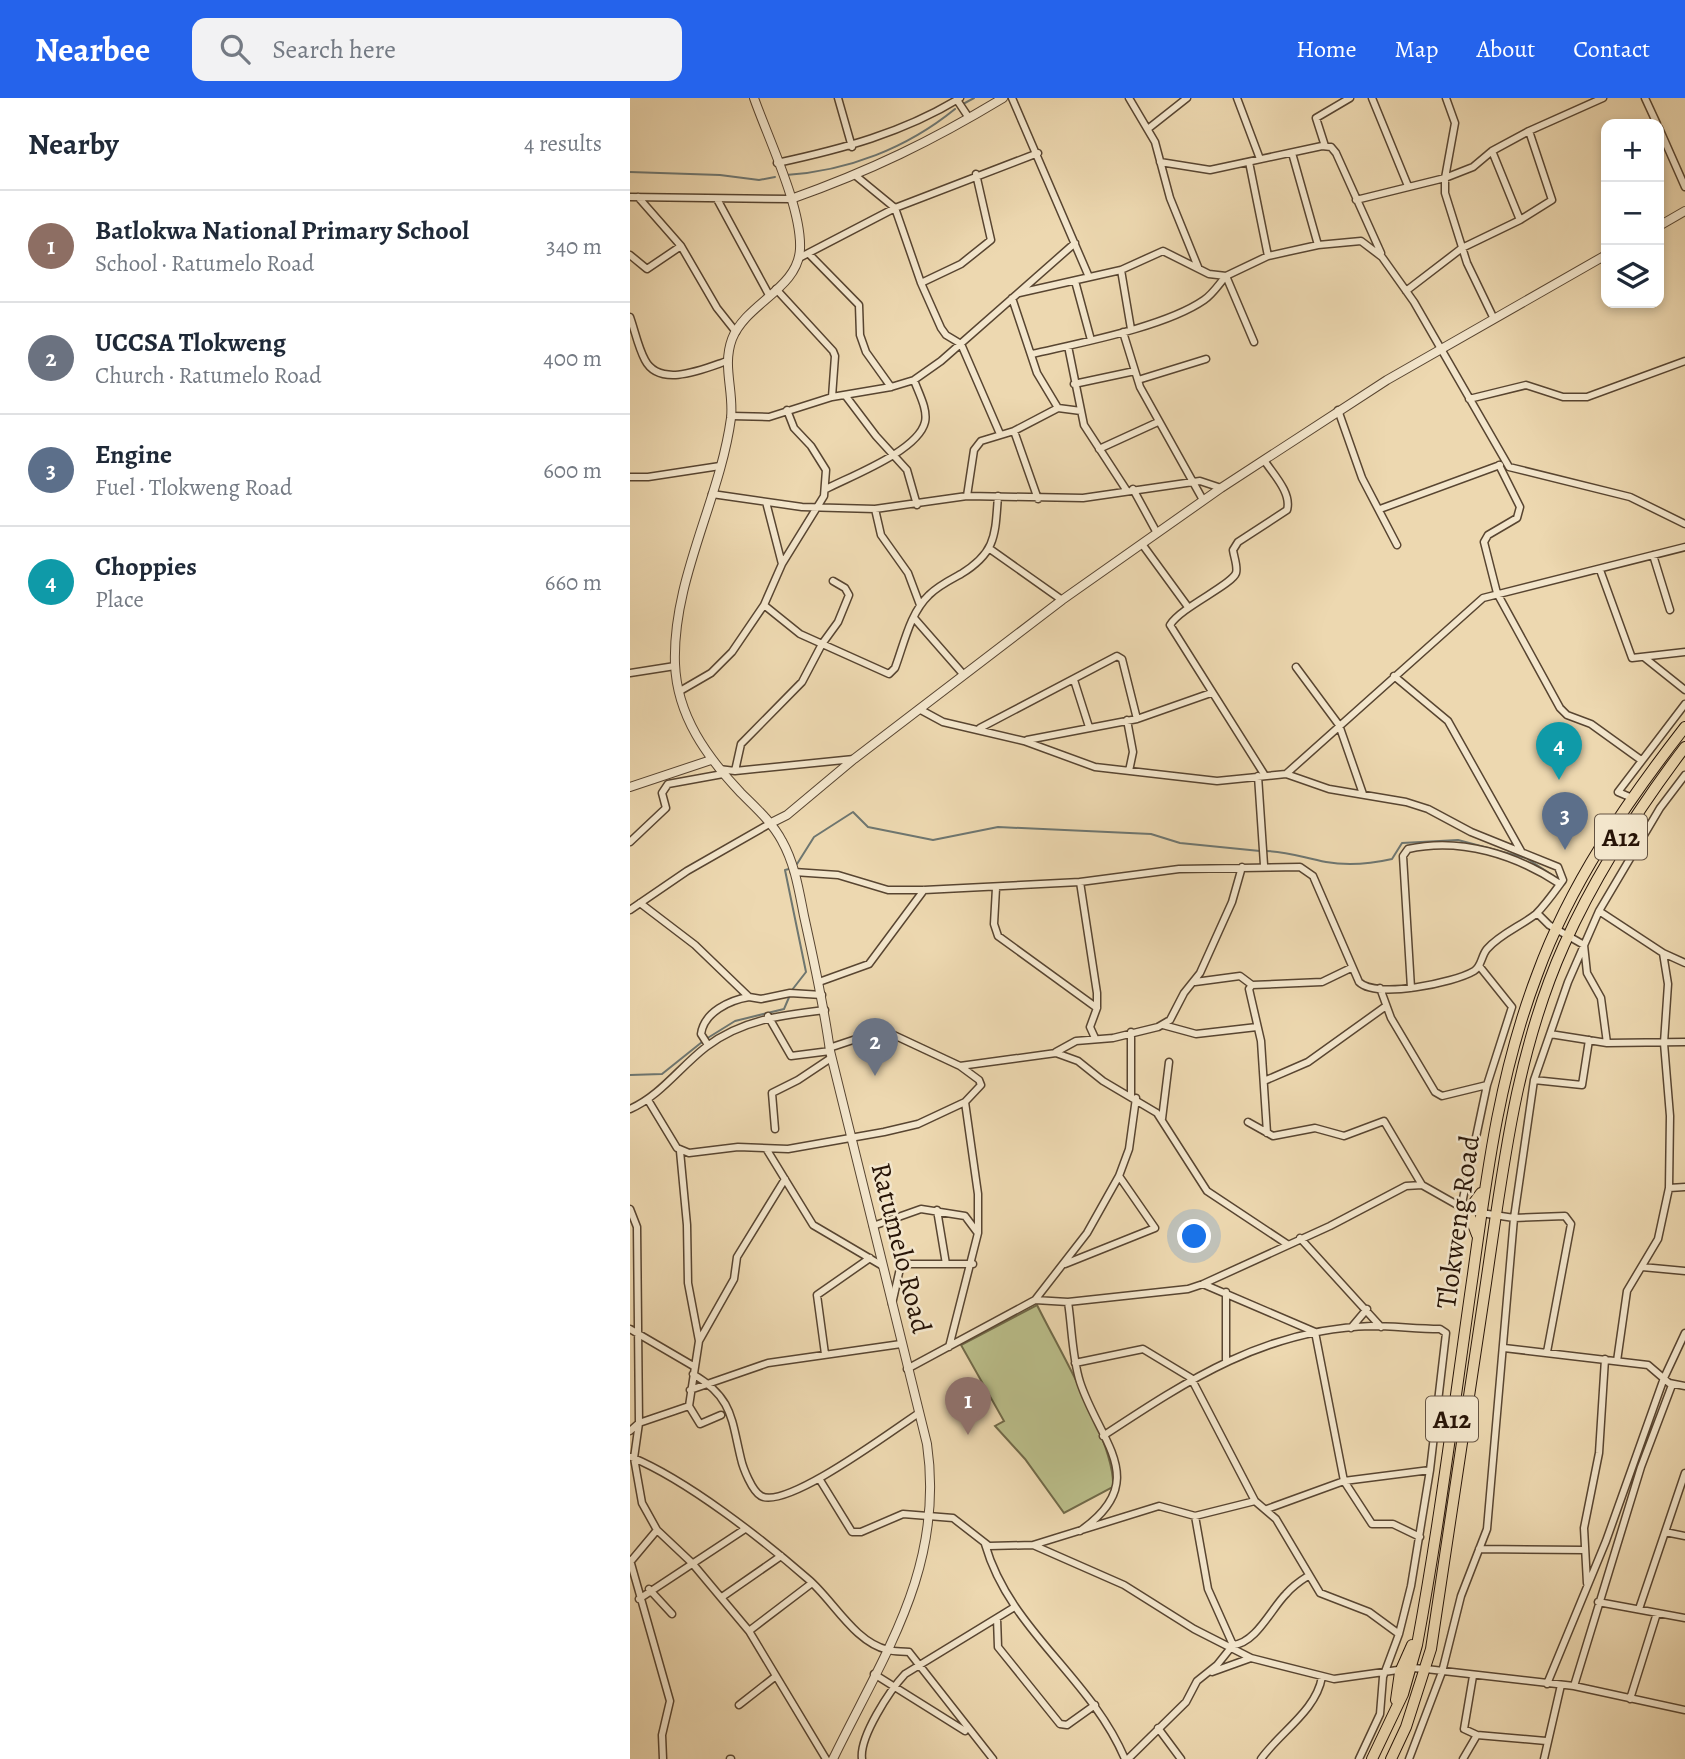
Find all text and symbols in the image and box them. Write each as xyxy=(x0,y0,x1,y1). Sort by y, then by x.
search box xyxy=(192,18,682,81)
text: Nearbee xyxy=(35,27,150,72)
icon: search xyxy=(216,30,254,68)
text: Search here xyxy=(272,32,396,67)
text: Home xyxy=(1296,33,1357,65)
text: Map xyxy=(1395,33,1439,65)
text: About xyxy=(1477,33,1535,65)
text: Contact xyxy=(1573,33,1650,65)
map controls xyxy=(1601,119,1664,308)
button: + xyxy=(1601,119,1664,182)
text: Nearby xyxy=(28,124,119,164)
text: 4 results xyxy=(524,128,602,159)
button: − xyxy=(1601,182,1664,245)
text: Batlokwa National Primary School xyxy=(95,213,469,248)
text: 1 xyxy=(47,231,55,262)
text: 340 m xyxy=(546,231,602,262)
button: layers xyxy=(1601,245,1664,308)
text: School · Ratumelo Road xyxy=(95,248,314,279)
text: UCCSA Tlokweng xyxy=(95,325,286,360)
text: 2 xyxy=(45,343,57,374)
text: 400 m xyxy=(543,343,602,374)
text: Church · Ratumelo Road xyxy=(95,360,322,391)
text: Engine xyxy=(95,437,172,472)
text: 3 xyxy=(46,455,56,486)
text: 600 m xyxy=(543,455,602,486)
text: Fuel · Tlokweng Road xyxy=(95,472,292,503)
text: Choppies xyxy=(95,549,197,584)
text: 4 xyxy=(46,567,56,598)
text: 660 m xyxy=(545,567,602,598)
text: Place xyxy=(95,584,144,615)
pin: 4 xyxy=(1536,722,1582,780)
pin: 3 xyxy=(1542,792,1588,850)
road number: A12 xyxy=(1595,814,1647,860)
pin: 2 xyxy=(852,1018,898,1076)
street label: Tlokweng Road xyxy=(1427,1132,1489,1311)
street label: Ratumelo Road xyxy=(861,1159,941,1338)
your location xyxy=(1177,1219,1211,1253)
pin: 1 xyxy=(945,1377,991,1435)
road number: A12 xyxy=(1426,1396,1478,1442)

